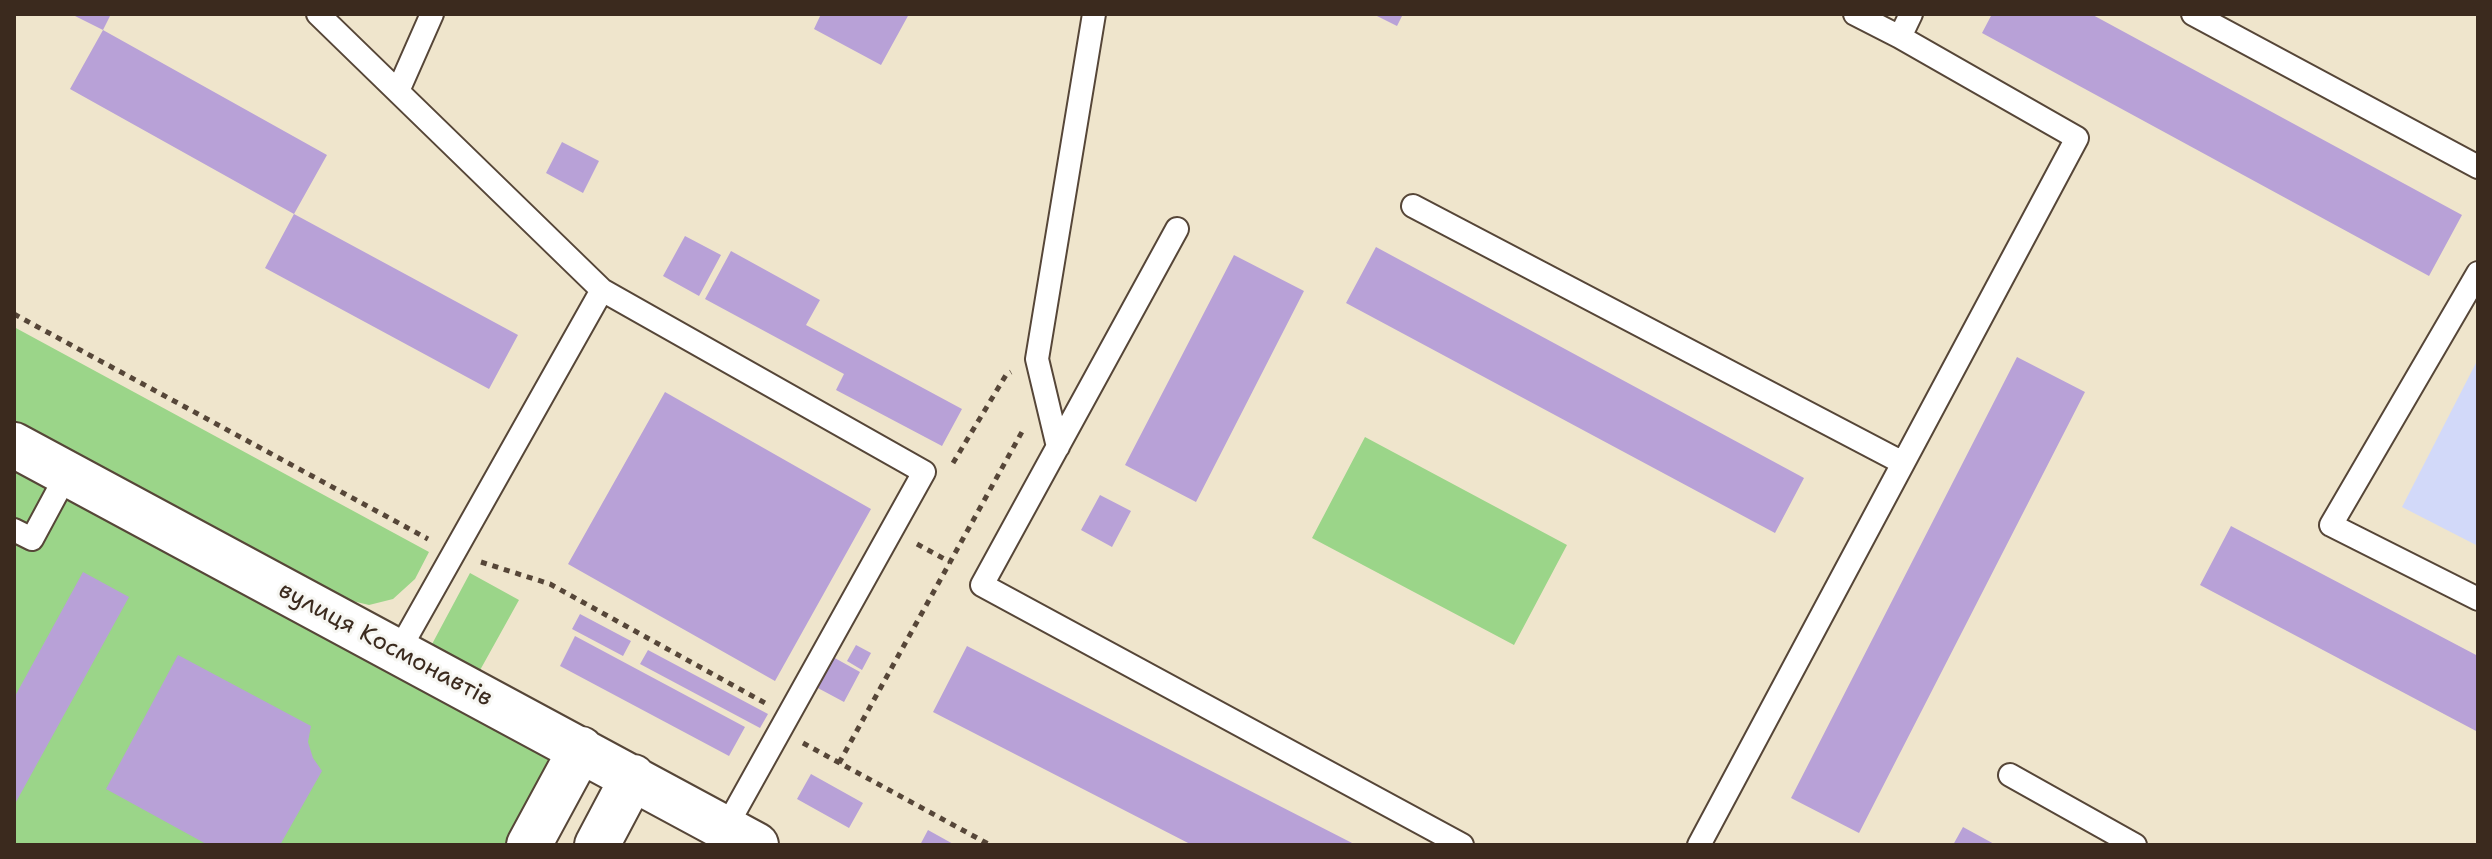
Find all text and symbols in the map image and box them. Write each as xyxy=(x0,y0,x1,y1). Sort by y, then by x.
street label: вулиця Космонавтів xyxy=(273,576,497,714)

